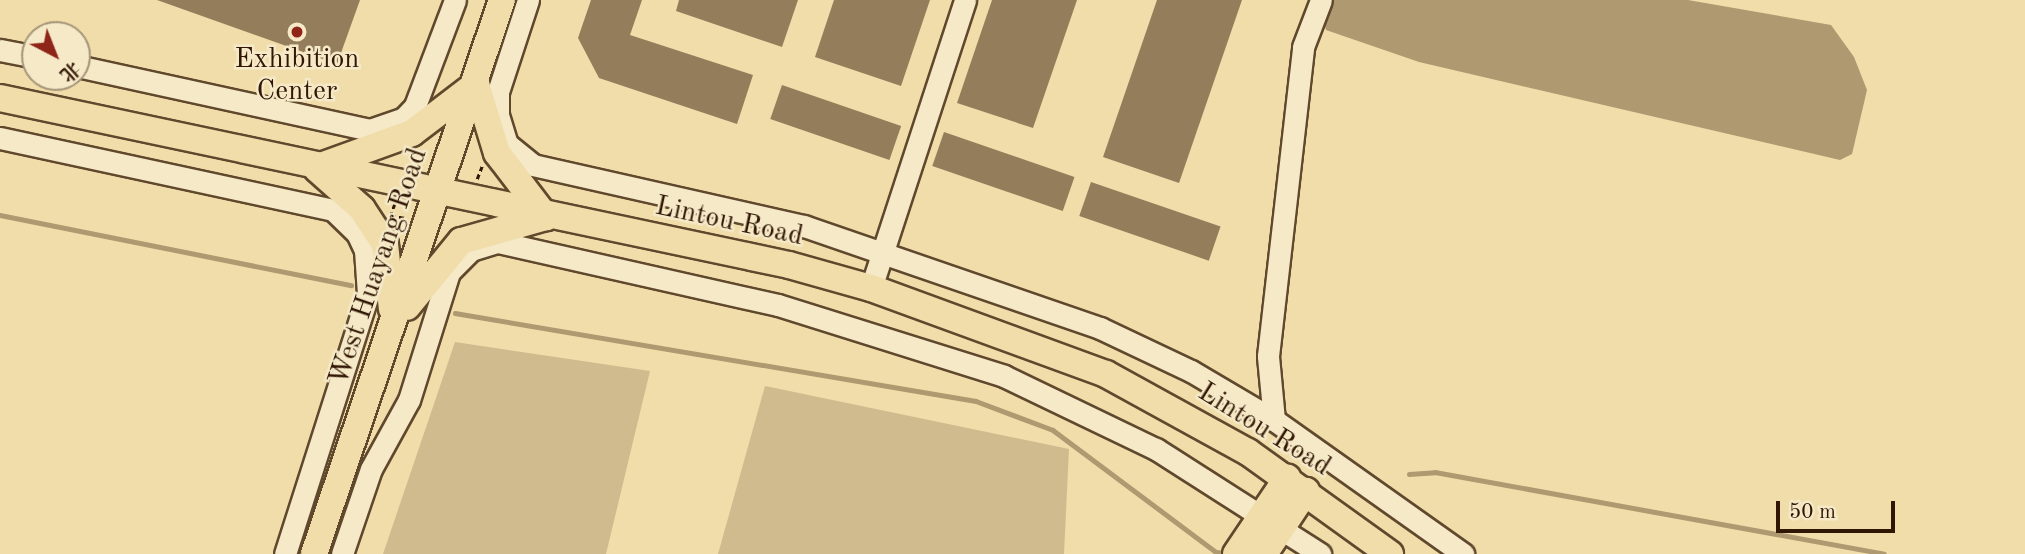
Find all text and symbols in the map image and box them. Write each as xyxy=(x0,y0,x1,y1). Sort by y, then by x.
north arrow xyxy=(21,21,91,91)
marker: Exhibition Center xyxy=(289,24,305,40)
place label: Exhibition Center xyxy=(235,43,359,109)
text: 北 xyxy=(56,57,82,84)
street label: West Huayang Road xyxy=(323,144,435,390)
street label: Lintou Road xyxy=(652,190,806,254)
street label: Lintou Road xyxy=(1191,376,1337,484)
scale bar xyxy=(1780,488,1899,532)
text: 50 m xyxy=(1789,502,1836,523)

